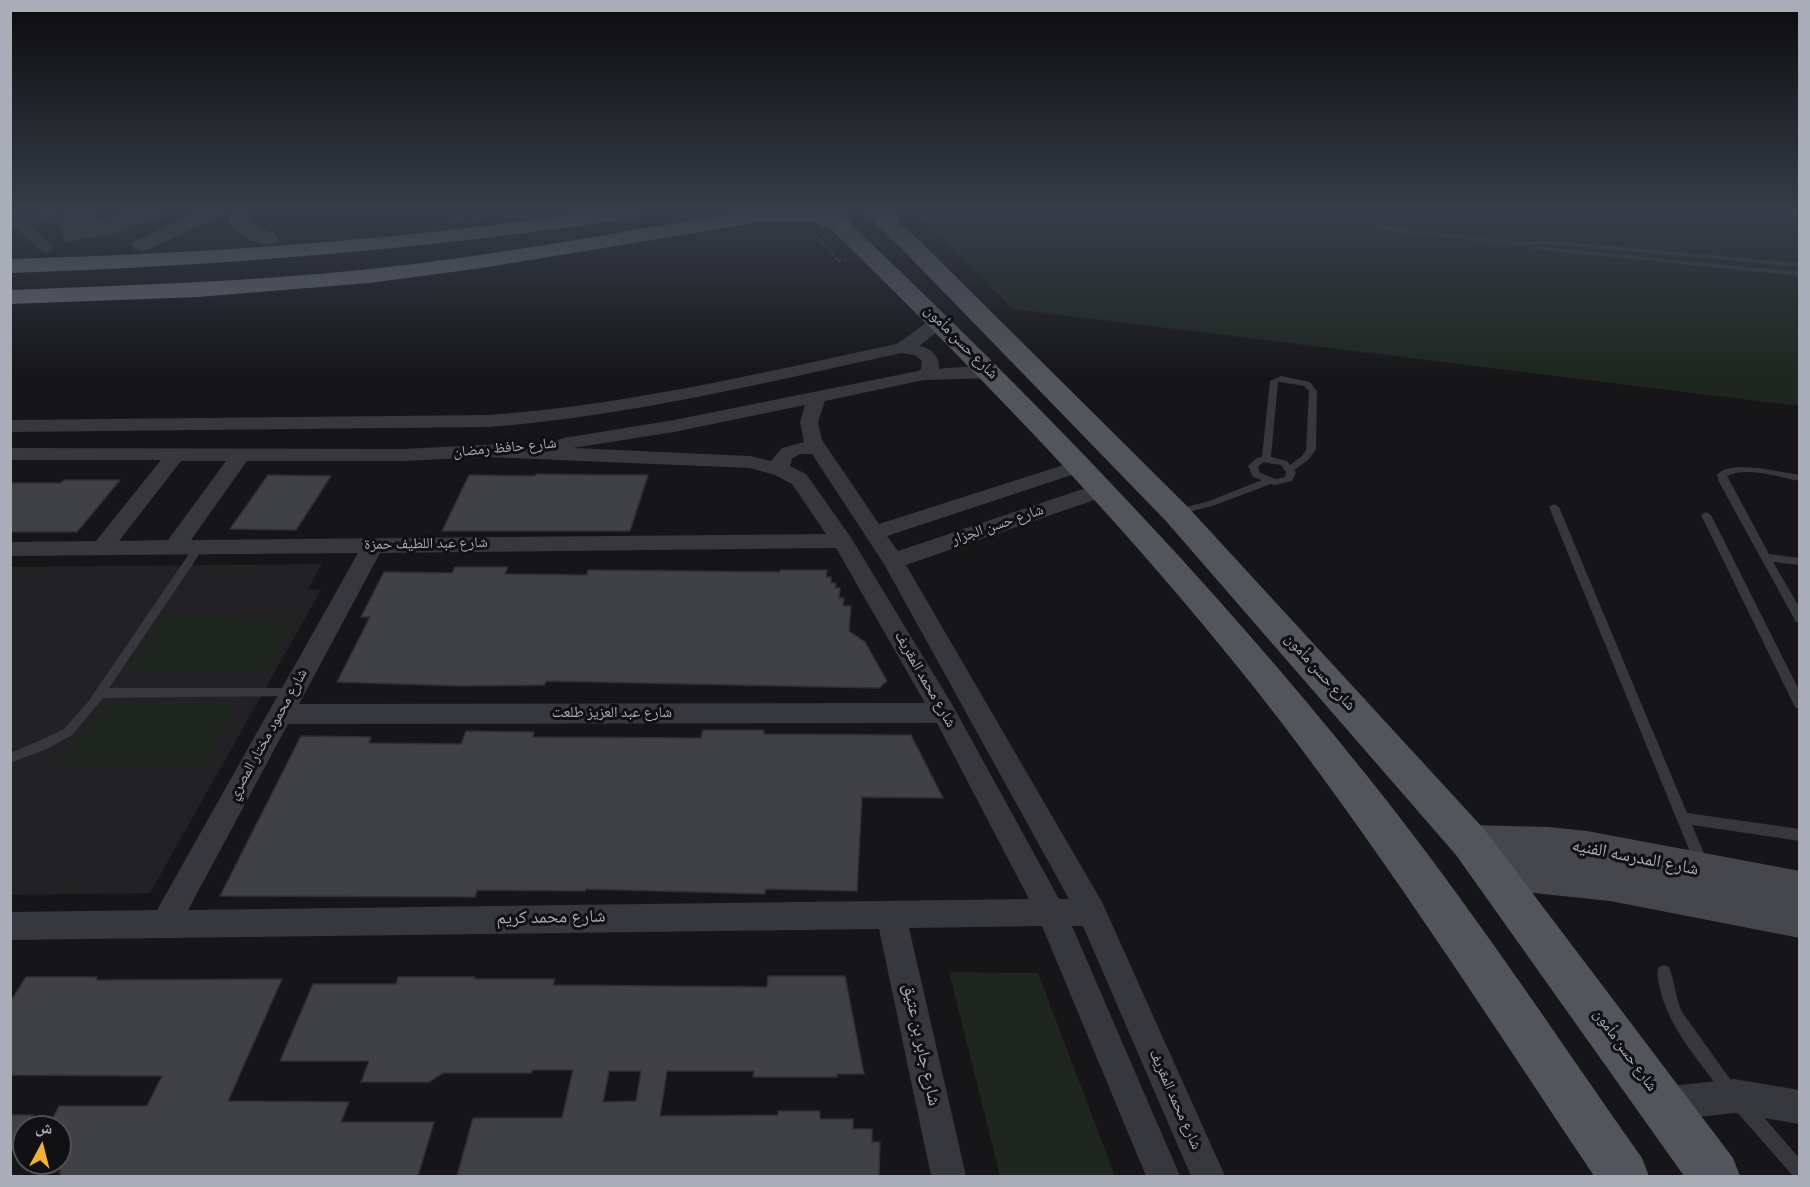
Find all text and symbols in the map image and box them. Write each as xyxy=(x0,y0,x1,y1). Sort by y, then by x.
street label: شارع حسن مأمون xyxy=(919,302,1001,384)
street label: شارع حافظ رمضان xyxy=(453,436,557,462)
street label: شارع حسن الجزار xyxy=(950,502,1046,550)
street label: شارع عبد اللطيف حمزة xyxy=(364,535,488,555)
street label: شارع محمد المقريف xyxy=(889,629,959,731)
street label: شارع حسن مأمون xyxy=(1280,631,1358,715)
street label: شارع محمود مختار المصري xyxy=(225,666,313,804)
street label: شارع عبد العزيز طلعت xyxy=(552,705,672,723)
street label: شارع المدرسه الفنيه xyxy=(1570,836,1700,882)
street label: شارع محمد كريم xyxy=(496,907,606,931)
street label: شارع جابر بن عتيق xyxy=(897,982,943,1108)
street label: شارع حسن مأمون xyxy=(1588,1006,1660,1096)
street label: شارع محمد المقريف xyxy=(1144,1047,1204,1153)
north arrow xyxy=(12,1115,72,1175)
text: ش xyxy=(34,1118,54,1140)

